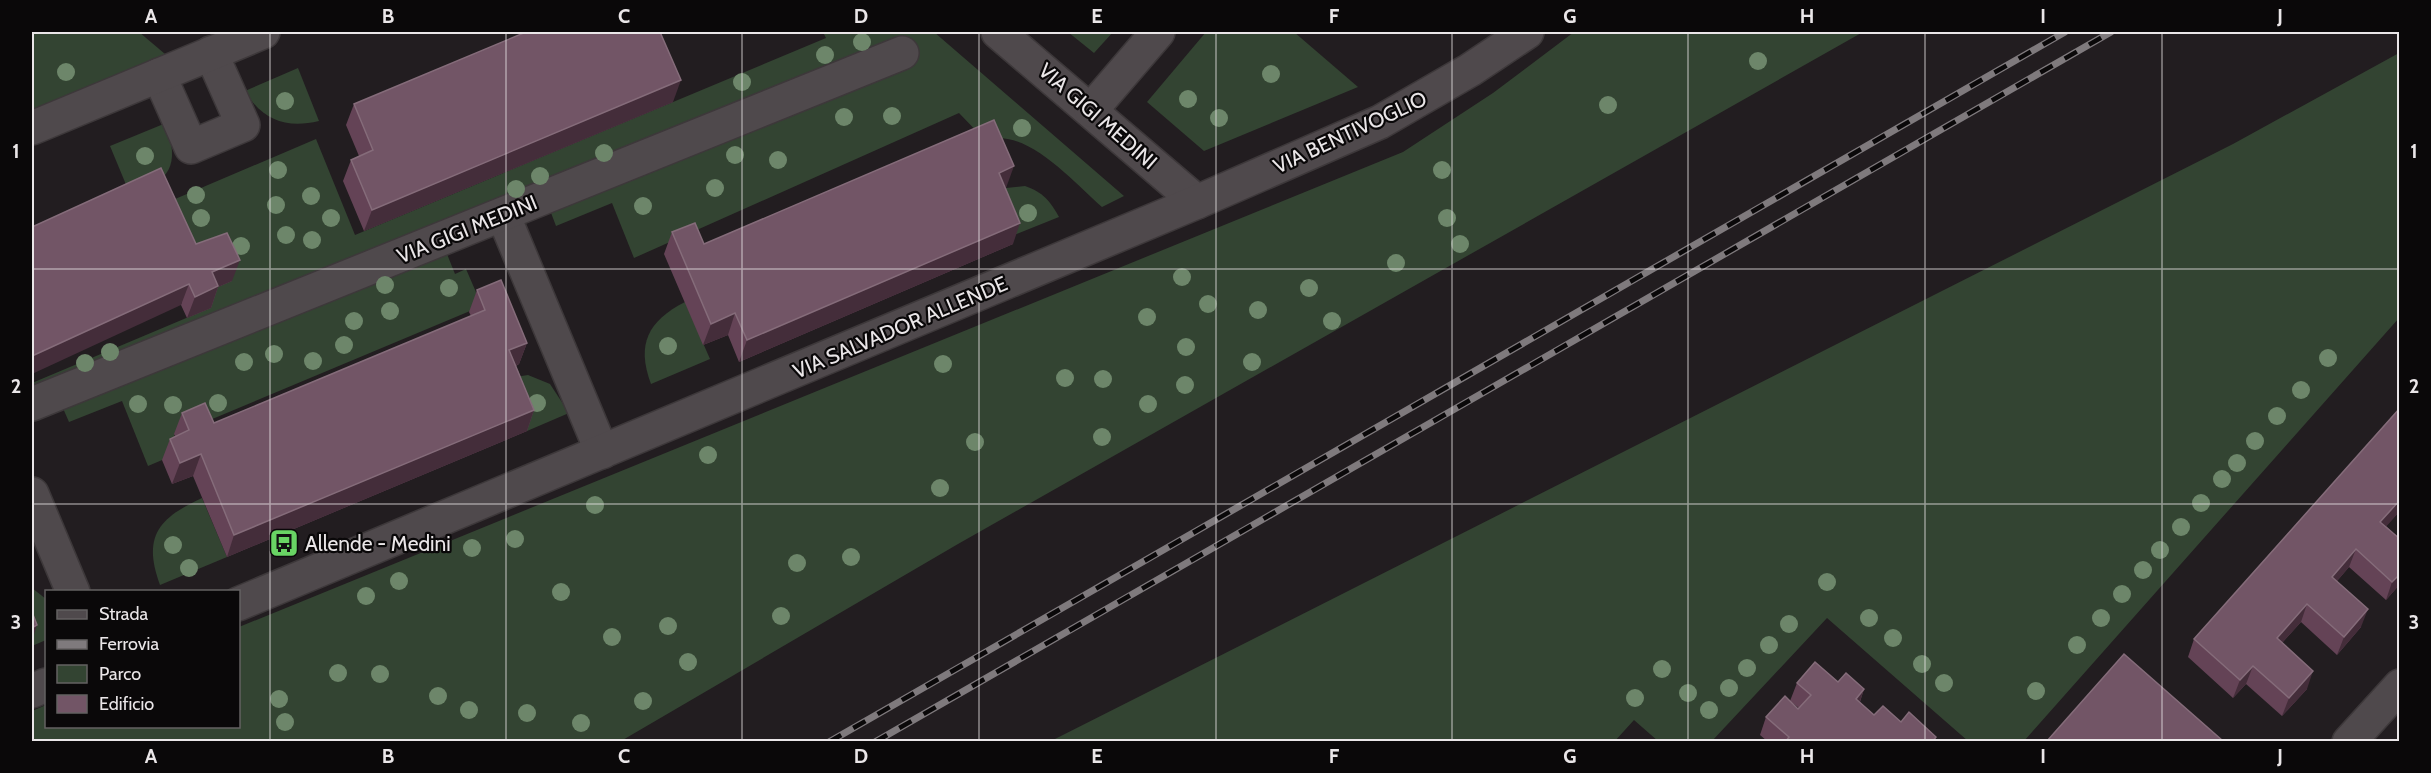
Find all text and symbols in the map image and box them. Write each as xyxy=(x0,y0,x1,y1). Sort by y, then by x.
text: A xyxy=(145,4,158,28)
text: B xyxy=(382,4,394,28)
text: C xyxy=(618,4,630,28)
text: D xyxy=(854,4,868,28)
text: E xyxy=(1091,4,1103,28)
text: F xyxy=(1329,4,1340,28)
text: G xyxy=(1563,4,1577,28)
text: H xyxy=(1800,4,1814,28)
text: I xyxy=(2040,4,2046,28)
text: J xyxy=(2276,4,2283,28)
street label: VIA GIGI MEDINI xyxy=(1034,58,1162,174)
street label: VIA BENTIVOGLIO xyxy=(1269,86,1431,178)
text: 1 xyxy=(12,139,20,163)
text: 1 xyxy=(2410,139,2418,163)
street label: VIA GIGI MEDINI xyxy=(393,190,541,268)
street label: VIA SALVADOR ALLENDE xyxy=(789,271,1011,383)
text: 2 xyxy=(11,374,21,398)
text: 2 xyxy=(2409,374,2419,398)
bus stop icon: Allende - Medini xyxy=(268,527,300,559)
place label: Allende - Medini xyxy=(305,531,451,556)
legend xyxy=(45,590,240,728)
text: Strada xyxy=(99,603,149,625)
text: 3 xyxy=(11,610,21,634)
text: 3 xyxy=(2409,610,2419,634)
text: Ferrovia xyxy=(99,633,159,655)
text: Parco xyxy=(99,663,141,685)
text: Edificio xyxy=(99,693,154,715)
text: A xyxy=(145,744,158,768)
text: B xyxy=(382,744,394,768)
text: C xyxy=(618,744,630,768)
text: D xyxy=(854,744,868,768)
text: E xyxy=(1091,744,1103,768)
text: F xyxy=(1329,744,1340,768)
text: G xyxy=(1563,744,1577,768)
text: H xyxy=(1800,744,1814,768)
text: I xyxy=(2040,744,2046,768)
text: J xyxy=(2276,744,2283,768)

